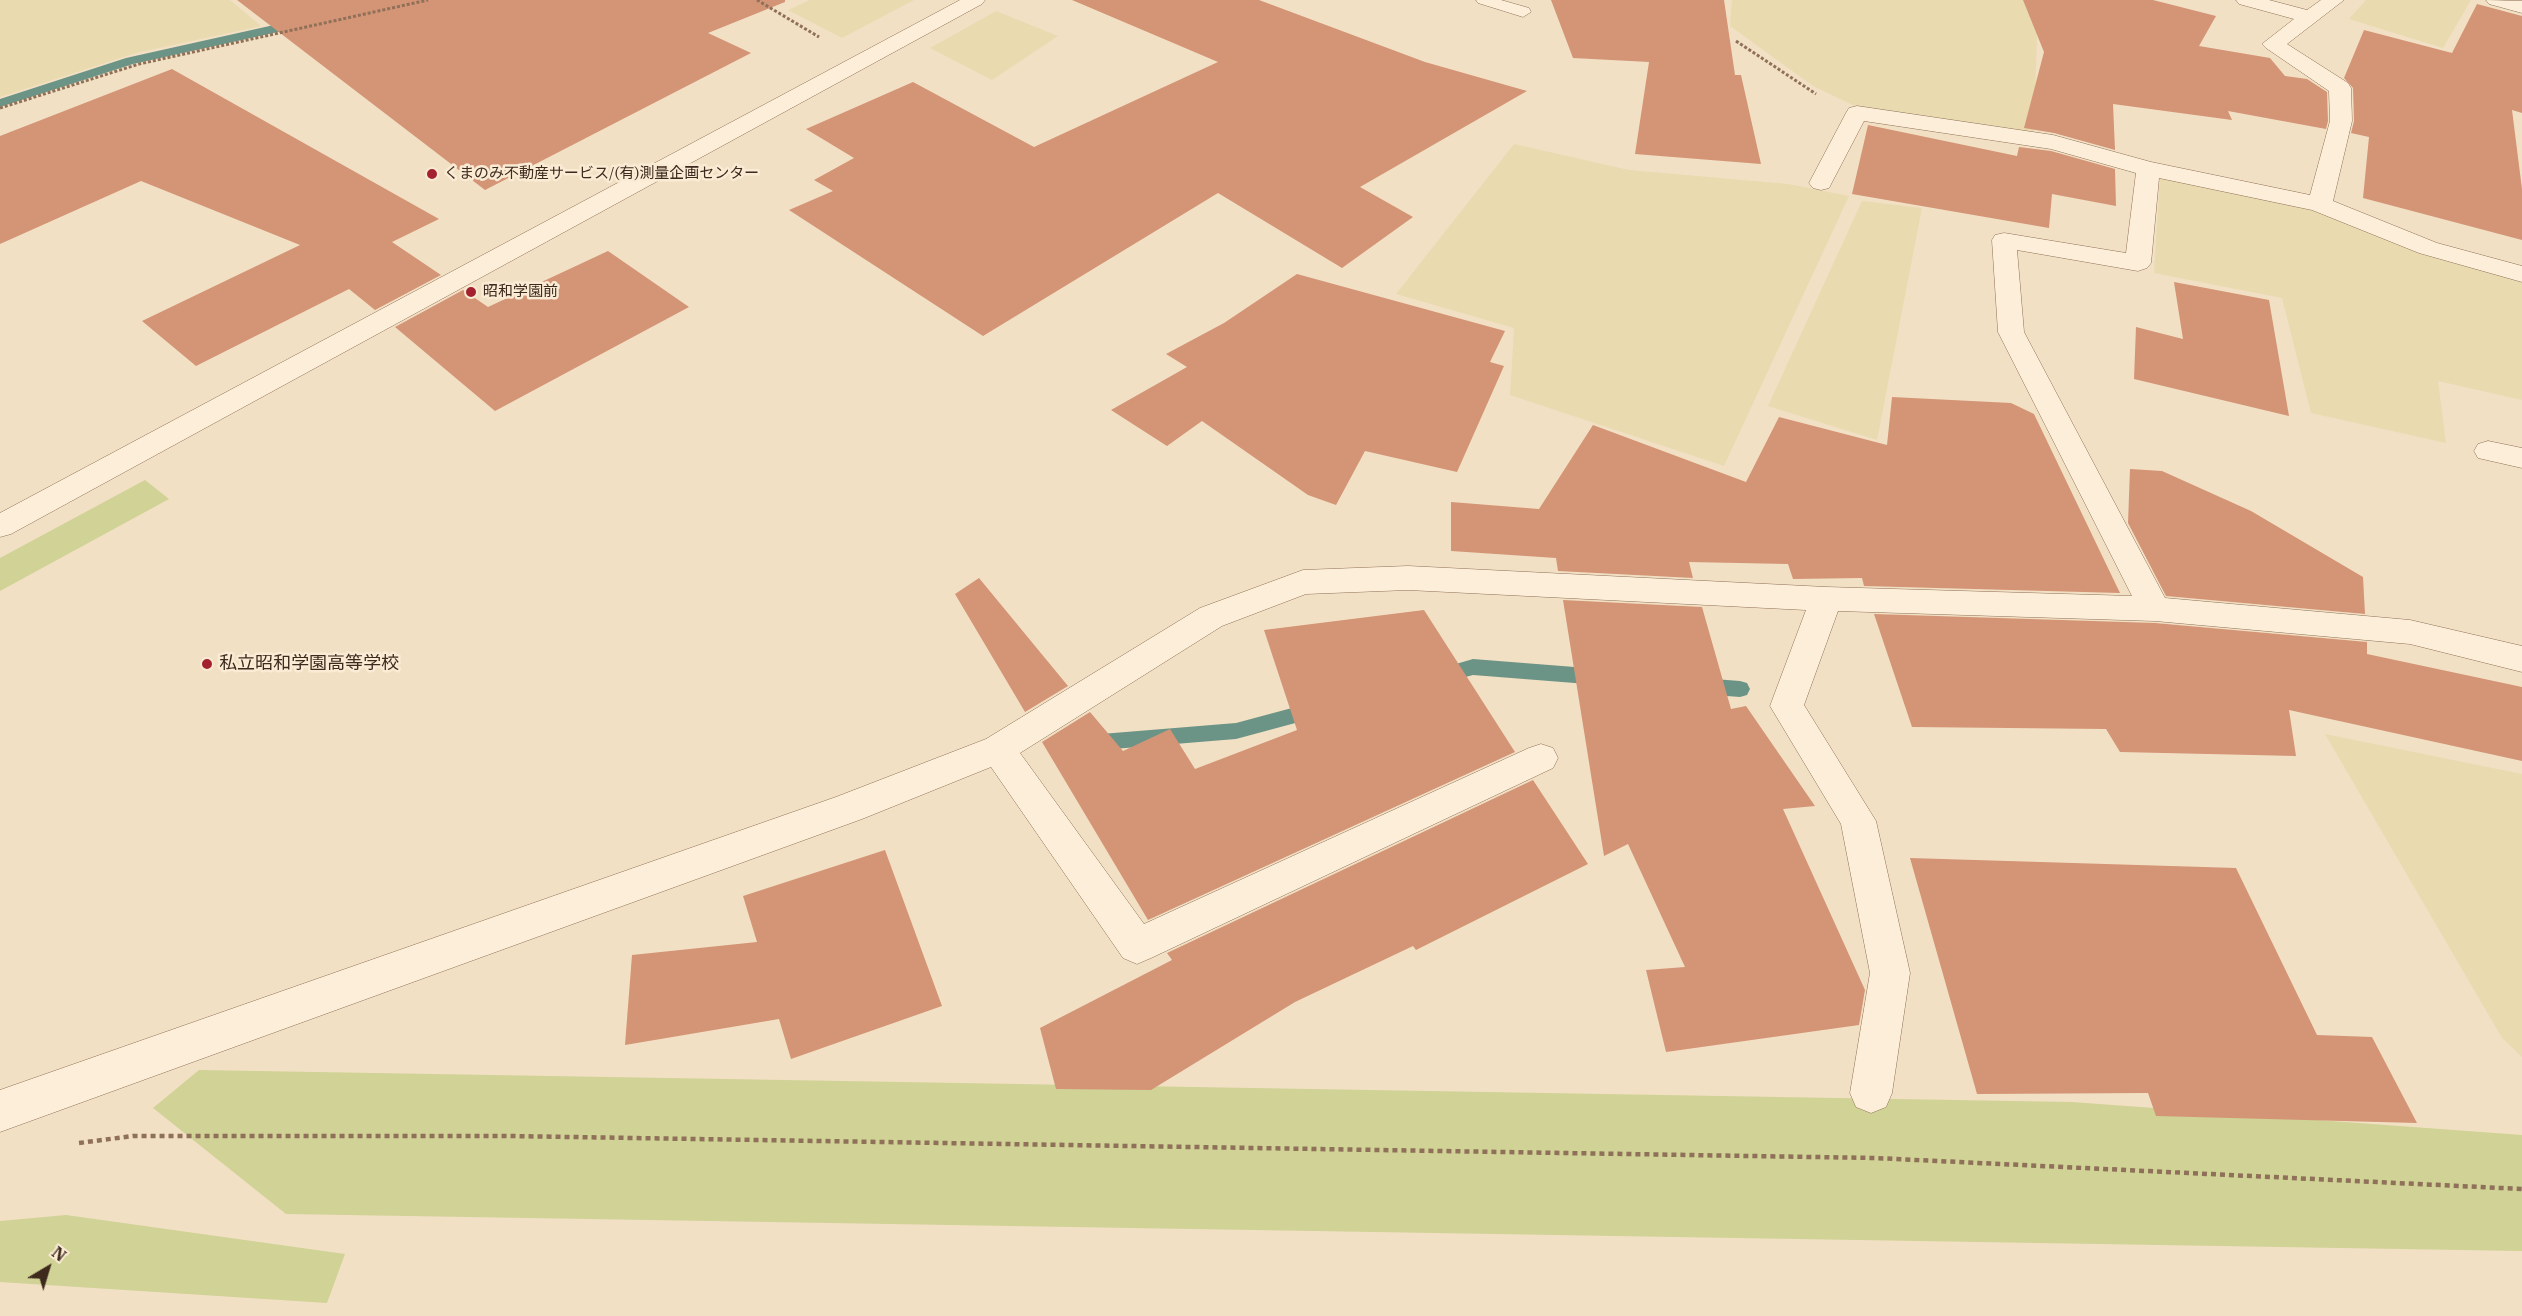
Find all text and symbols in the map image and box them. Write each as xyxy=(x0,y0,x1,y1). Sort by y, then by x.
place label: くまのみ不動産サービス/(有)測量企画センター xyxy=(444,165,759,183)
marker: くまのみ不動産サービス/(有)測量企画センター xyxy=(425,167,439,181)
place label: 昭和学園前 xyxy=(483,283,558,301)
marker: 昭和学園前 xyxy=(464,285,478,299)
place label: 私立昭和学園高等学校 xyxy=(219,653,399,675)
marker: 私立昭和学園高等学校 xyxy=(200,657,214,671)
north arrow xyxy=(18,1238,78,1298)
text: N xyxy=(48,1242,70,1266)

